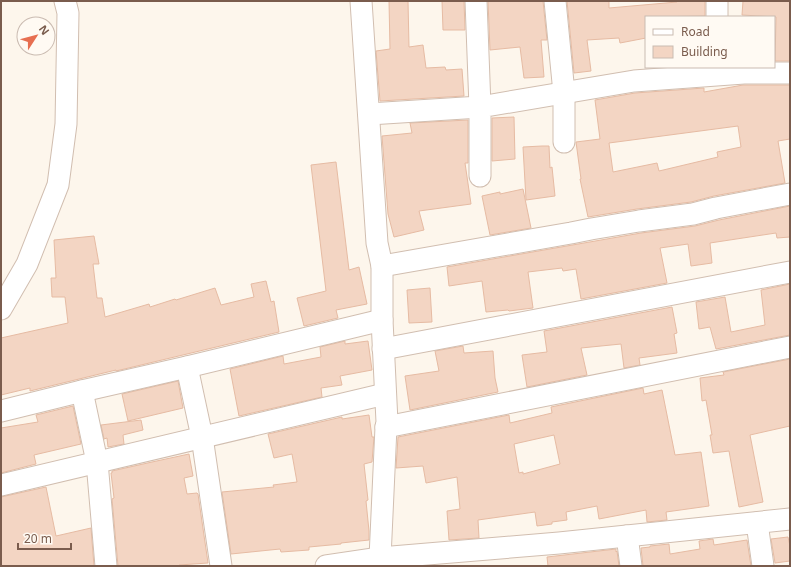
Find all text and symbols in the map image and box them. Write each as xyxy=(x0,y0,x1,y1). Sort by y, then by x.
north arrow xyxy=(16,16,56,56)
legend xyxy=(645,16,775,68)
text: N xyxy=(36,22,53,38)
text: Road xyxy=(681,23,710,40)
text: Building xyxy=(681,43,728,60)
scale bar xyxy=(18,525,71,551)
text: 20 m xyxy=(24,530,52,547)

